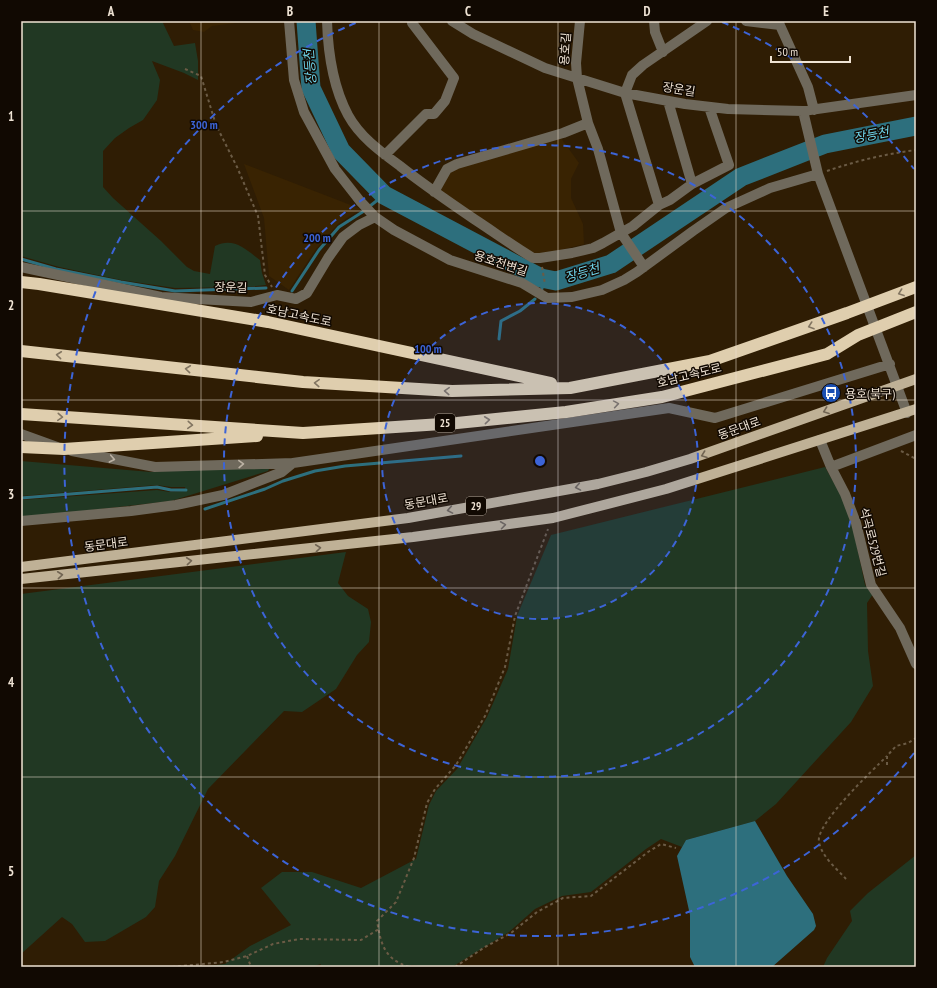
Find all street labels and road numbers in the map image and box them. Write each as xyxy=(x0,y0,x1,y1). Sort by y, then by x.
street label: 용호길 xyxy=(556,32,574,66)
street label: 장운길 xyxy=(661,79,697,99)
street label: 용호천변길 xyxy=(472,247,530,279)
street label: 장운길 xyxy=(214,279,248,295)
street label: 호남고속도로 xyxy=(265,301,333,329)
street label: 호남고속도로 xyxy=(655,360,723,390)
street label: 동문대로 xyxy=(716,413,762,443)
road number: 25 xyxy=(435,414,455,432)
street label: 동문대로 xyxy=(403,490,449,512)
road number: 29 xyxy=(466,497,486,515)
street label: 석곡로529번길 xyxy=(857,506,889,578)
street label: 동문대로 xyxy=(83,534,129,554)

